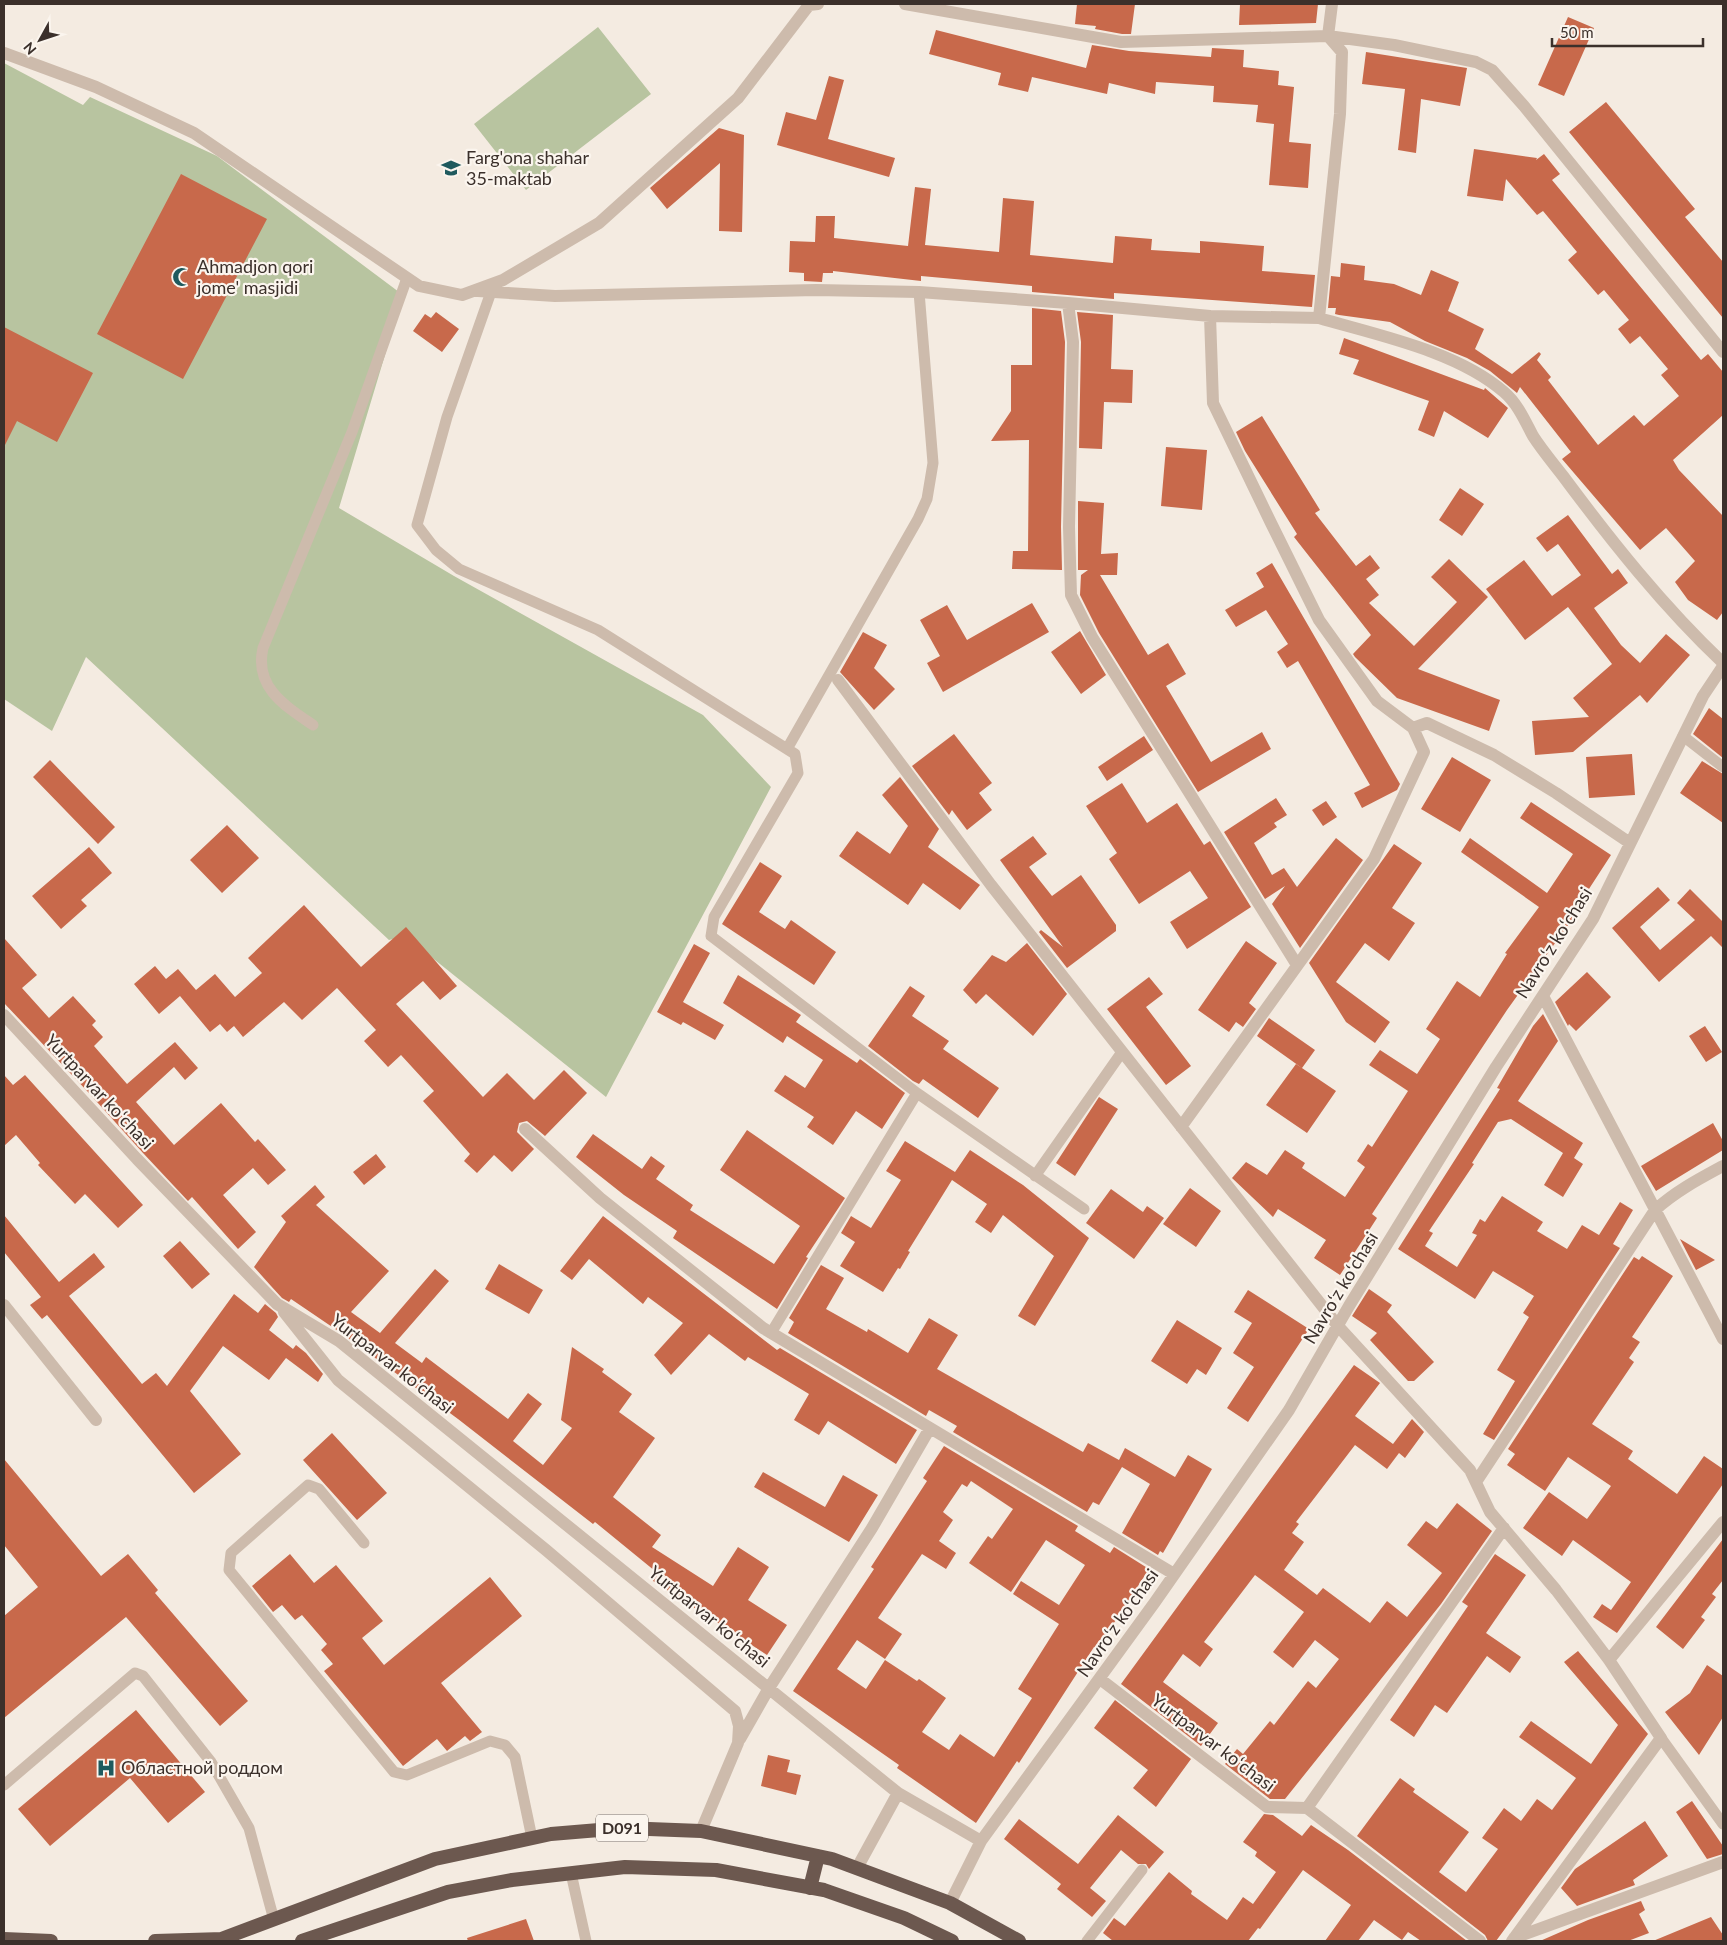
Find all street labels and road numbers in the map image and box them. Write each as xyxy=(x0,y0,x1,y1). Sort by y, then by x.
street label: Navroʻz koʻchasi xyxy=(1510,883,1596,1002)
street label: Yurtparvar koʻchasi xyxy=(41,1029,159,1154)
street label: Navroʻz koʻchasi xyxy=(1298,1227,1382,1348)
street label: Yurtparvar koʻchasi xyxy=(327,1309,458,1418)
street label: Yurtparvar koʻchasi xyxy=(645,1561,775,1672)
street label: Navroʻz koʻchasi xyxy=(1072,1564,1163,1681)
street label: Yurtparvar koʻchasi xyxy=(1147,1688,1280,1796)
road number: D091 xyxy=(596,1815,648,1842)

